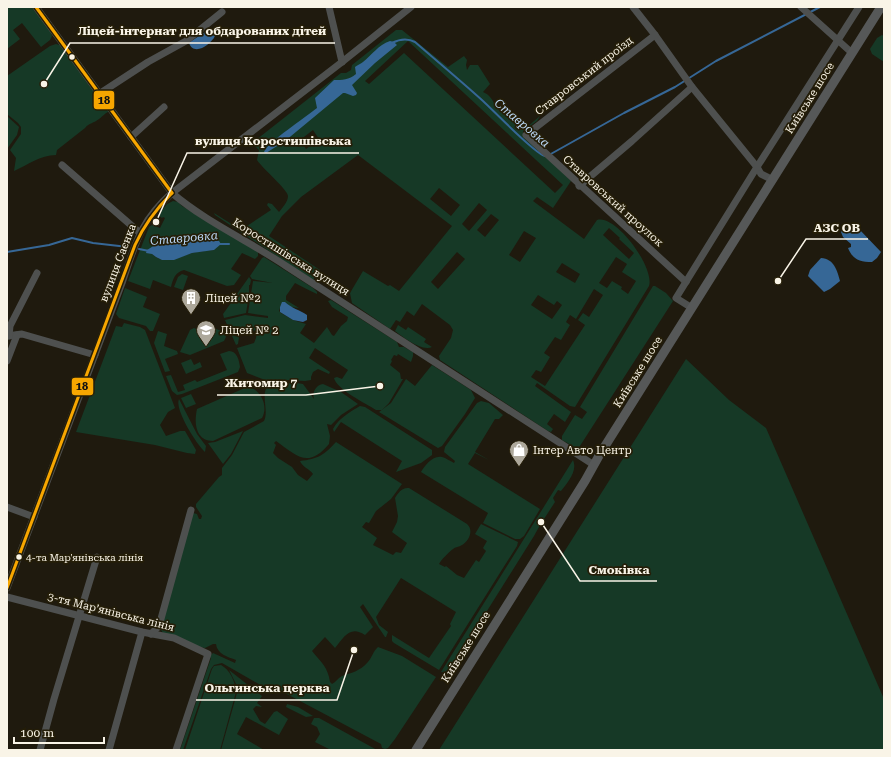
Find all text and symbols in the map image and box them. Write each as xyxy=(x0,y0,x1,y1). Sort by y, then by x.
callout: Ліцей-інтернат для обдарованих дітей xyxy=(70,19,335,43)
text: Ліцей-інтернат для обдарованих дітей xyxy=(78,24,326,38)
street label: Ставровський проїзд xyxy=(533,34,635,118)
unlabelled marker xyxy=(67,52,77,62)
street label: Київське шосе xyxy=(783,60,837,136)
line badge: 18 xyxy=(93,90,115,110)
text: 18 xyxy=(98,94,110,107)
water label: Ставровка xyxy=(492,96,552,150)
callout: вулиця Коростишівська xyxy=(187,129,359,153)
text: вулиця Коростишівська xyxy=(195,134,351,148)
street label: Ставровський проулок xyxy=(560,152,666,250)
callout: АЗС ОВ xyxy=(806,215,868,239)
street label: Коростишівська вулиця xyxy=(230,216,352,298)
text: АЗС ОВ xyxy=(814,221,861,235)
street label: вулиця Саєнка xyxy=(97,222,139,304)
water label: Ставровка xyxy=(150,228,218,248)
building icon: Ліцей №2 xyxy=(180,287,202,315)
place label: Ліцей №2 xyxy=(205,292,261,305)
school or university icon: Ліцей № 2 xyxy=(195,319,217,347)
place label: Ліцей № 2 xyxy=(220,324,278,337)
street label: Київське шосе xyxy=(611,334,665,410)
callout: Житомир 7 xyxy=(217,371,306,395)
text: Житомир 7 xyxy=(225,376,298,390)
line badge: 18 xyxy=(71,377,94,396)
text: 18 xyxy=(76,380,88,393)
shop icon: Інтер Авто Центр xyxy=(508,439,530,467)
place label: Інтер Авто Центр xyxy=(533,444,632,457)
marker: 4-та Мар'янівська лінія xyxy=(14,552,24,562)
place label: 4-та Мар'янівська лінія xyxy=(26,552,143,563)
callout: Смоківка xyxy=(580,557,657,581)
text: Смоківка xyxy=(589,563,649,577)
street label: 3-тя Марʼянівська лінія xyxy=(46,590,176,634)
street label: Київське шосе xyxy=(439,609,493,685)
callout: Ольгинська церква xyxy=(196,676,337,700)
text: Ольгинська церква xyxy=(205,681,329,695)
scale bar xyxy=(14,719,104,745)
text: 100 m xyxy=(20,726,54,740)

